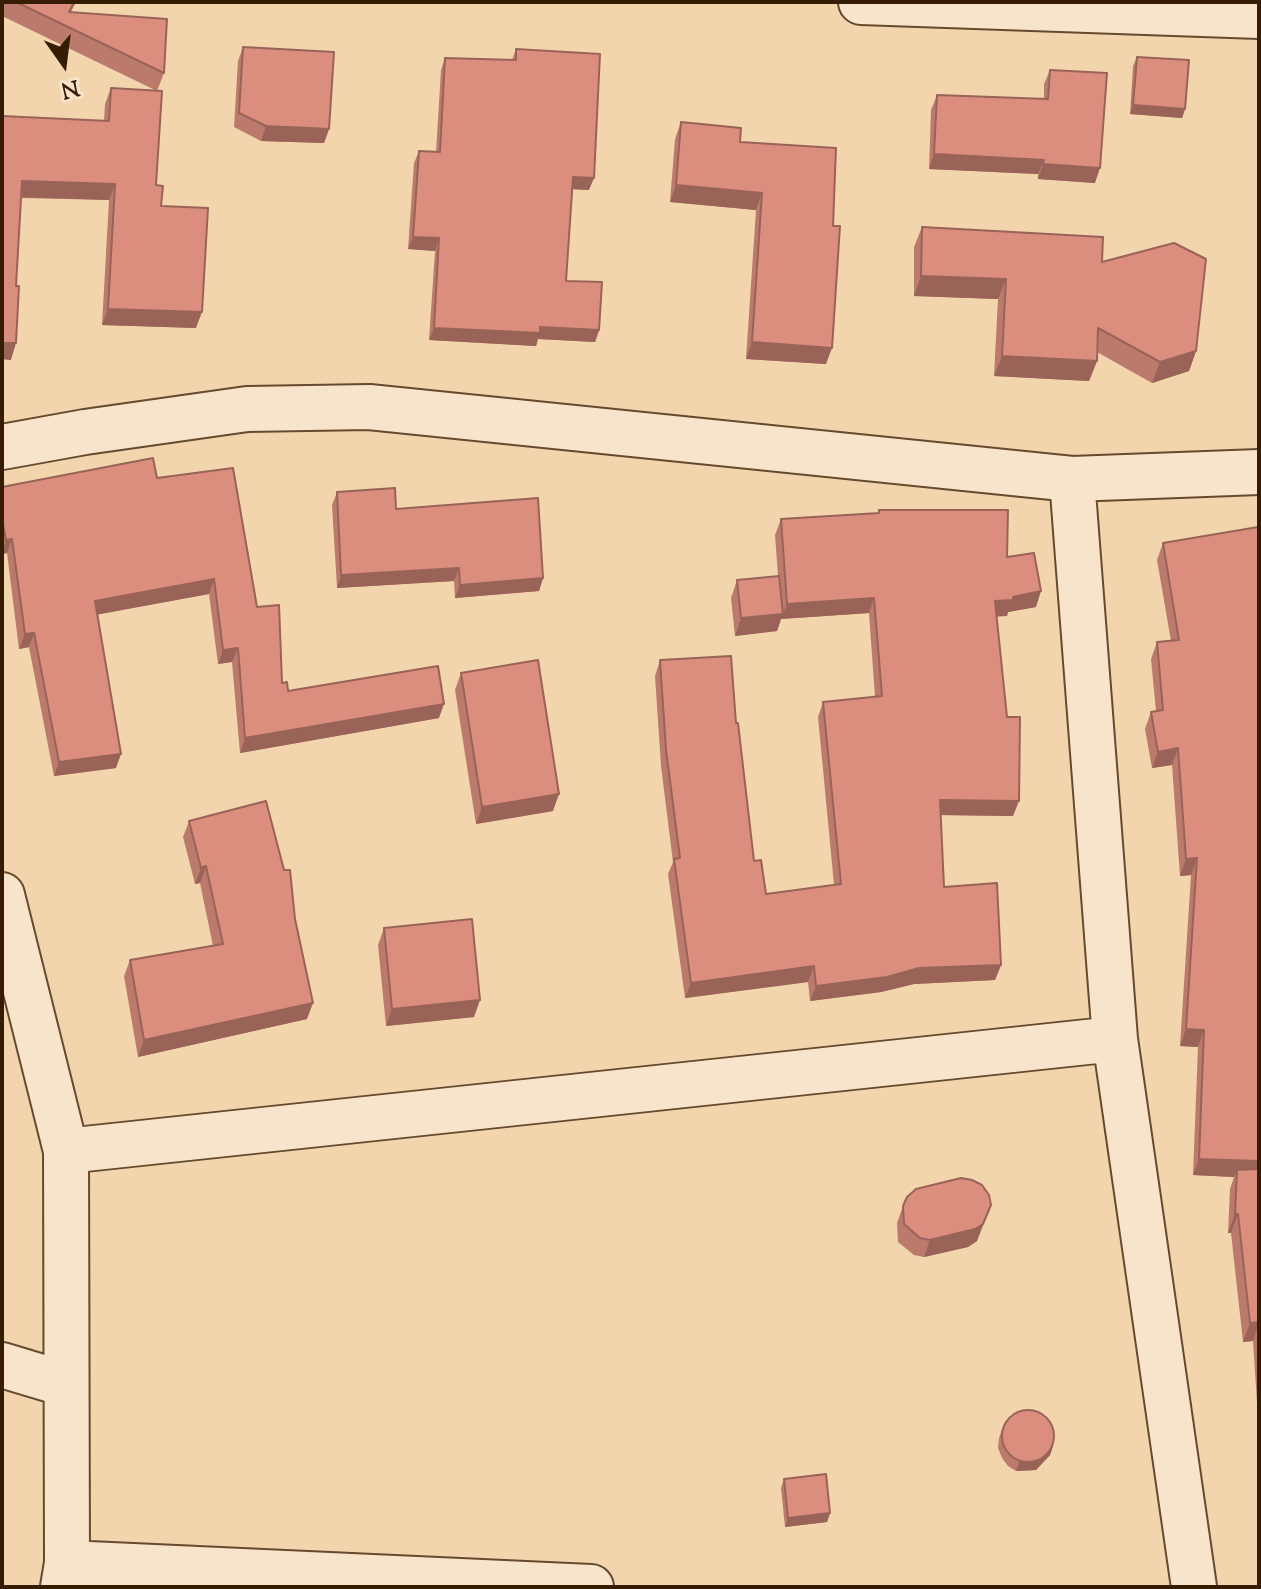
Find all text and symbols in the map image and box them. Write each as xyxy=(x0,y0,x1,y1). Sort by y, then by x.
north arrow xyxy=(24,24,104,104)
text: N xyxy=(57,70,82,105)

